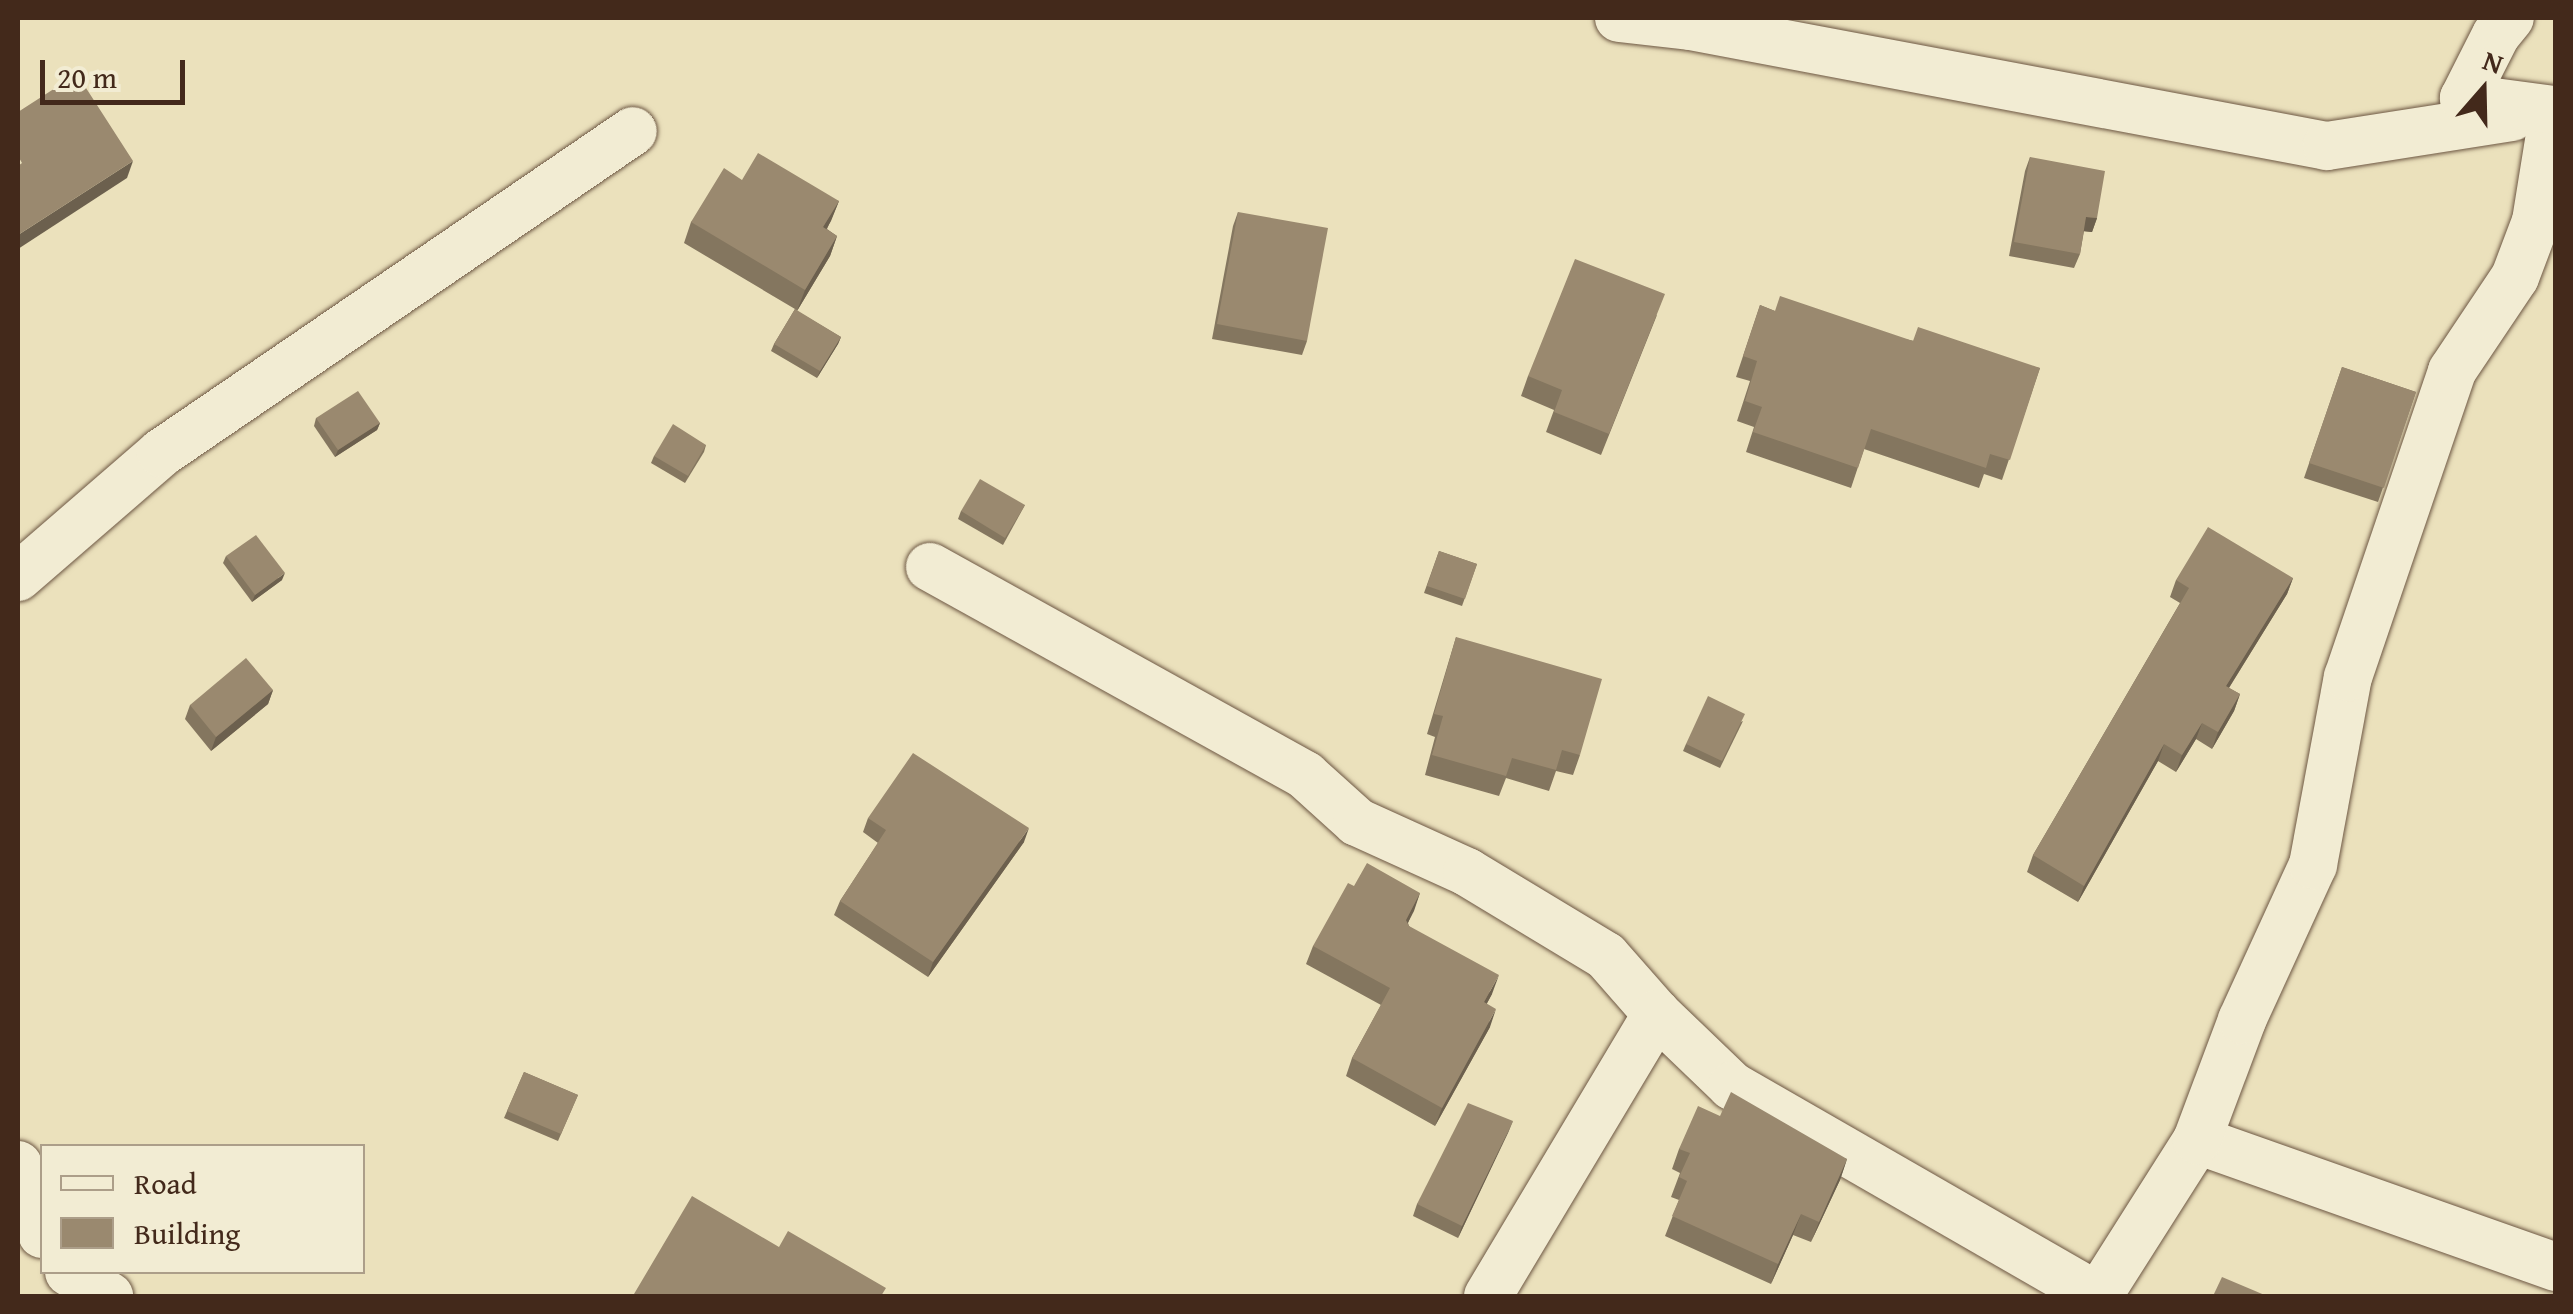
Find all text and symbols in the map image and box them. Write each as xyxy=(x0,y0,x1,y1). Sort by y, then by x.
text: N xyxy=(2478,39,2509,84)
scale bar xyxy=(45,40,190,102)
north arrow xyxy=(2433,40,2533,140)
text: 20 m xyxy=(57,55,117,99)
legend xyxy=(40,1144,365,1274)
text: Road xyxy=(134,1161,197,1205)
text: Building xyxy=(134,1211,240,1255)

